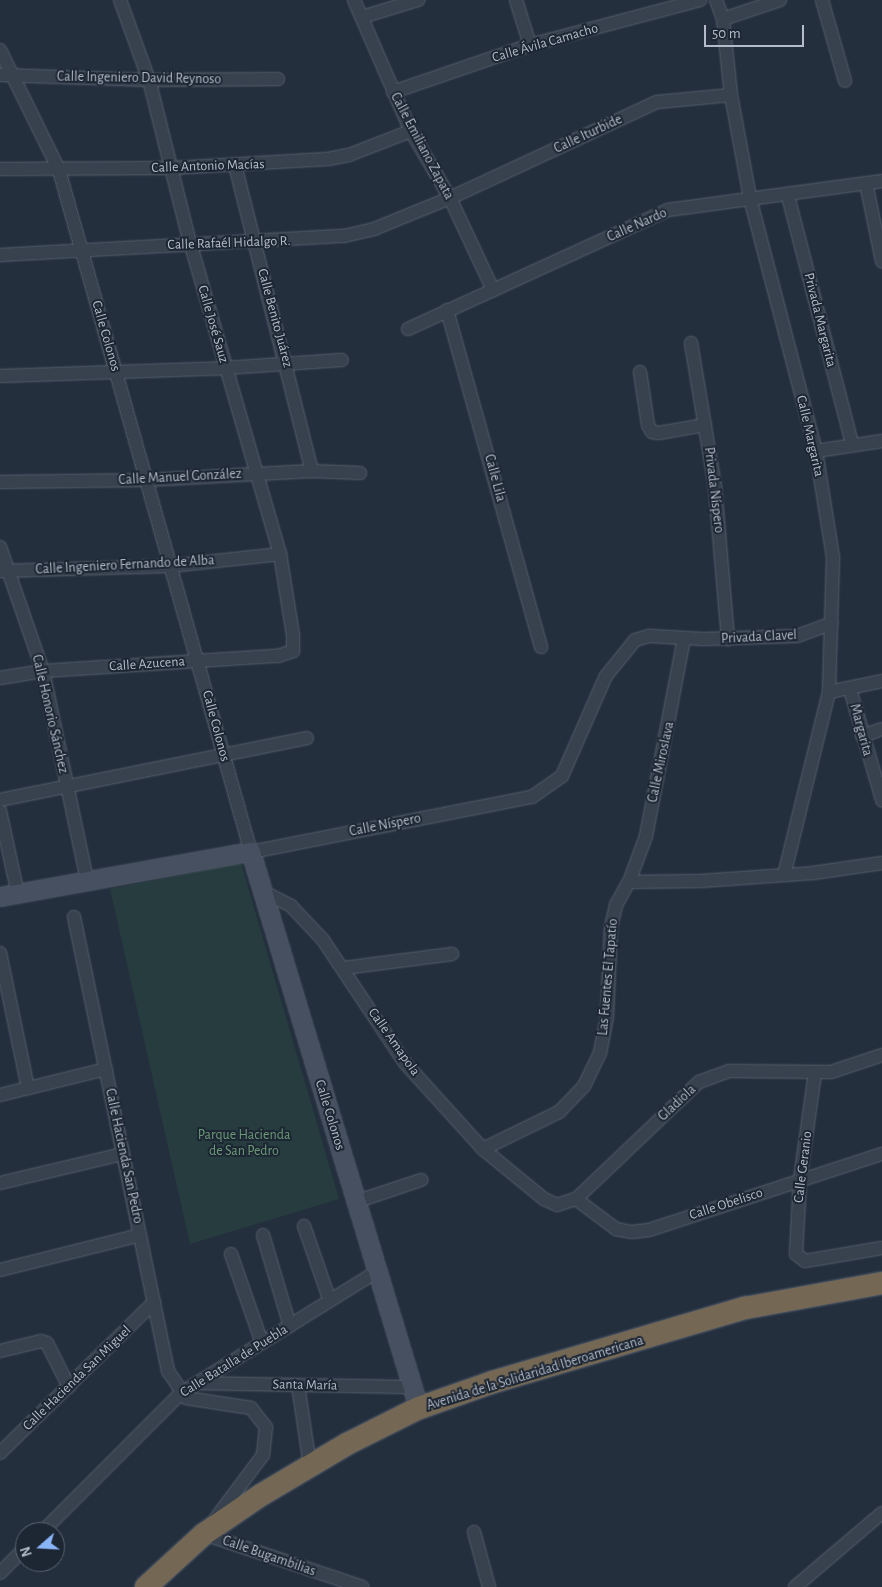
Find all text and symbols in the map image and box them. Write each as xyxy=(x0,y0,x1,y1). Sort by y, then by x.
scale bar xyxy=(707,15,807,47)
street label: Calle Ávila Camacho xyxy=(490,20,600,66)
text: 50 m xyxy=(712,26,741,41)
street label: Calle Ingeniero David Reynoso xyxy=(57,68,221,88)
street label: Calle Emiliano Zapata xyxy=(387,90,457,202)
street label: Calle Iturbide xyxy=(551,111,625,157)
street label: Calle Antonio Macías xyxy=(151,156,265,176)
street label: Calle Nardo xyxy=(604,204,670,246)
street label: Calle Rafaél Hidalgo R. xyxy=(167,232,291,254)
street label: Calle Benito Juárez xyxy=(254,267,296,369)
street label: Privada Margarita xyxy=(800,271,840,369)
street label: Calle José Sauz xyxy=(194,283,232,365)
street label: Calle Colonos xyxy=(88,299,124,373)
street label: Calle Margarita xyxy=(792,394,828,478)
street label: Privada Níspero xyxy=(700,446,728,534)
street label: Calle Lila xyxy=(481,452,509,504)
street label: Calle Manuel González xyxy=(118,465,242,489)
street label: Calle Ingeniero Fernando de Alba xyxy=(35,552,215,578)
street label: Privada Clavel xyxy=(721,627,797,647)
street label: Calle Honorio Sánchez xyxy=(28,653,72,775)
street label: Calle Azucena xyxy=(109,653,185,675)
street label: Calle Colonos xyxy=(198,689,234,763)
street label: Margarita xyxy=(846,702,876,758)
street label: Calle Miroslava xyxy=(644,720,678,804)
street label: Calle Níspero xyxy=(348,810,422,840)
street label: Las Fuentes El Tapatío xyxy=(595,918,621,1036)
street label: Calle Amapola xyxy=(364,1005,424,1079)
street label: Calle Colonos xyxy=(311,1078,349,1152)
street label: Gladiola xyxy=(655,1081,699,1125)
street label: Calle Hacienda San Pedro xyxy=(101,1087,147,1225)
park label: Parque Hacienda de San Pedro xyxy=(198,1127,290,1160)
street label: Calle Geranio xyxy=(790,1130,816,1204)
street label: Calle Obelisco xyxy=(687,1184,765,1224)
street label: Calle Batalla de Puebla xyxy=(177,1321,291,1401)
street label: Calle Hacienda San Miguel xyxy=(19,1322,135,1434)
street label: Avenida de la Solidaridad Iberoamericana xyxy=(425,1332,645,1414)
street label: Santa María xyxy=(272,1376,338,1394)
north arrow xyxy=(15,1522,65,1572)
street label: Calle Bugambilias xyxy=(220,1532,318,1580)
text: N xyxy=(19,1545,35,1558)

